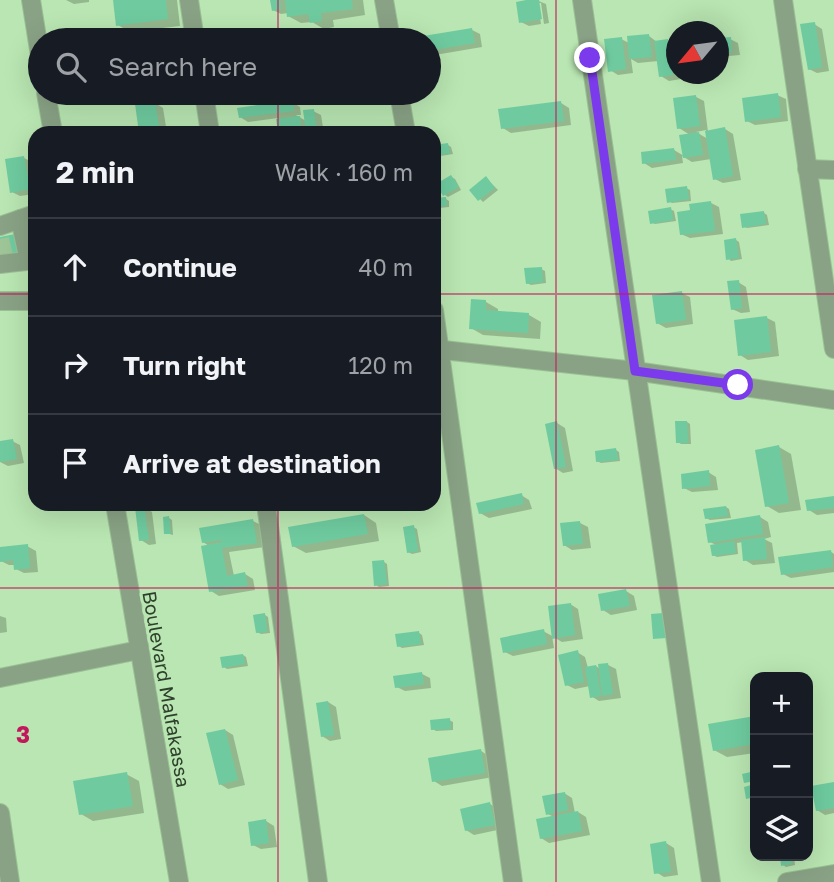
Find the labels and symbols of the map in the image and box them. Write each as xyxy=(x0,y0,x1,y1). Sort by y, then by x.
north arrow xyxy=(666,21,729,84)
route end xyxy=(574,42,605,73)
route start xyxy=(722,369,753,400)
street label: Boulevard Malfakassa xyxy=(138,589,196,789)
text: 3 xyxy=(16,720,30,748)

